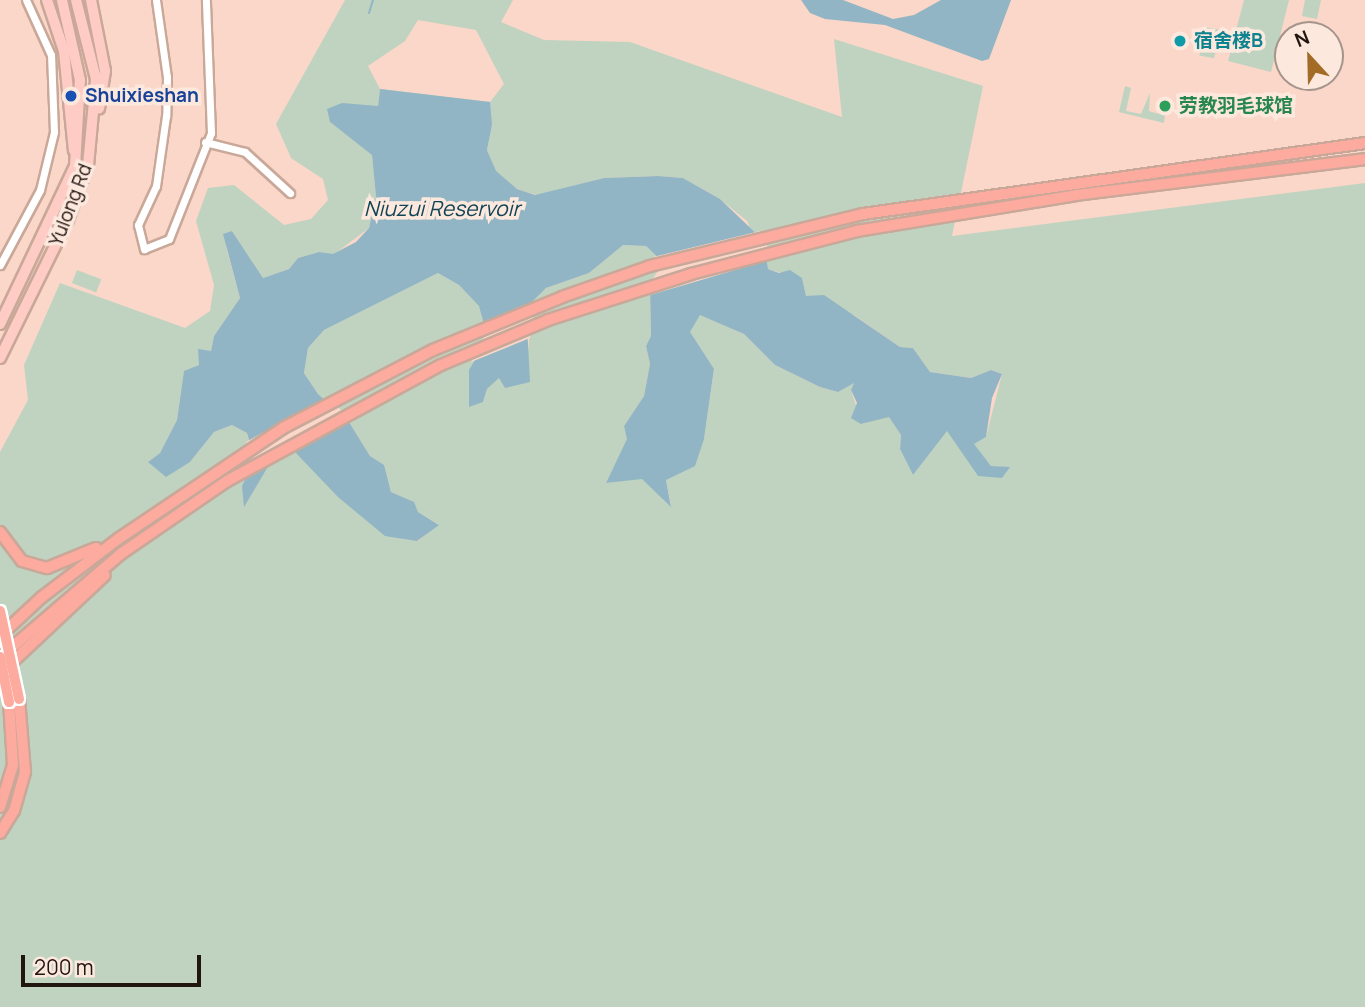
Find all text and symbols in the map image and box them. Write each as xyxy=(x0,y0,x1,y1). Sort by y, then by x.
north arrow xyxy=(1274,21,1344,91)
text: N xyxy=(1291,24,1313,53)
place label: 宿舍楼B xyxy=(1194,30,1263,52)
marker: 宿舍楼B xyxy=(1172,33,1188,49)
place label: Shuixieshan xyxy=(85,85,199,107)
marker: Shuixieshan xyxy=(63,88,79,104)
place label: 劳教羽毛球馆 xyxy=(1179,95,1293,117)
marker: 劳教羽毛球馆 xyxy=(1157,98,1173,114)
street label: Yulong Rd xyxy=(45,161,97,249)
water label: Niuzui Reservoir xyxy=(364,195,520,221)
scale bar xyxy=(24,940,205,984)
text: 200 m xyxy=(34,953,94,981)

